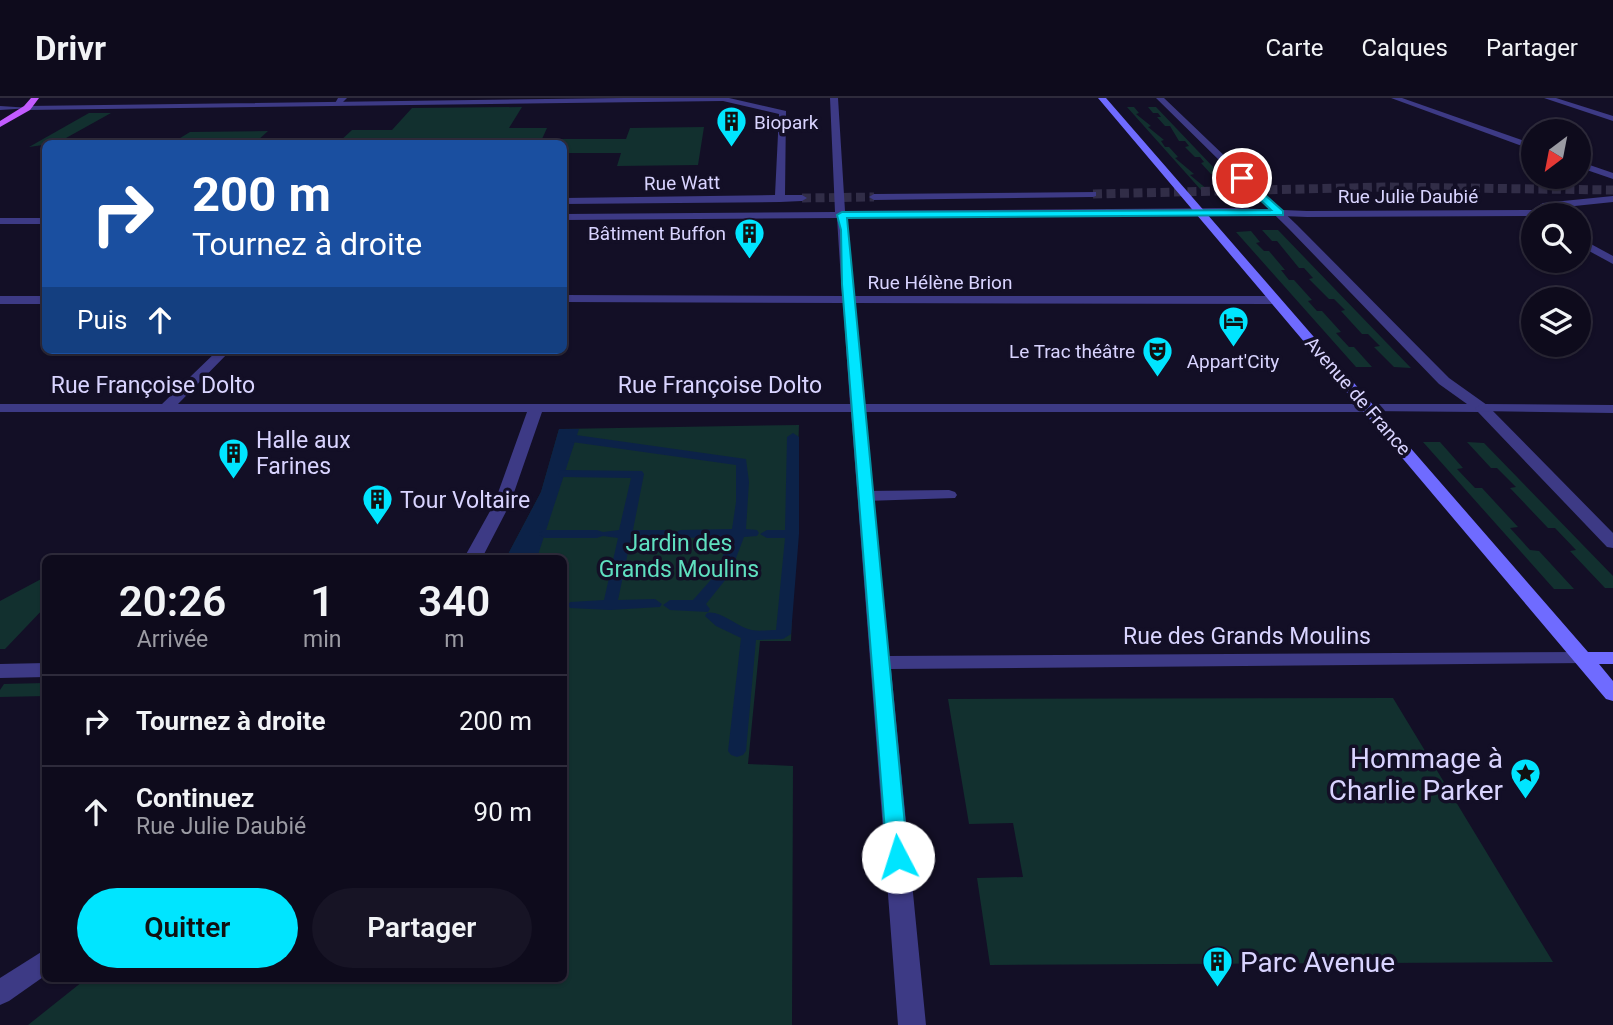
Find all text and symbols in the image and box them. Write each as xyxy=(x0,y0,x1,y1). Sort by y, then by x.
text: Drivr xyxy=(35,29,106,68)
text: Carte xyxy=(1265,34,1323,62)
text: Calques xyxy=(1361,34,1448,62)
text: Partager xyxy=(1486,34,1578,62)
building icon: Biopark xyxy=(714,105,748,149)
place label: Biopark xyxy=(754,111,819,134)
north arrow xyxy=(1521,119,1591,189)
map controls xyxy=(1521,119,1591,357)
pin xyxy=(1212,148,1272,208)
icon: arrive xyxy=(1223,159,1261,197)
text: 200 m xyxy=(192,166,331,223)
icon: right xyxy=(77,168,168,259)
street label: Rue Watt xyxy=(644,171,720,195)
street label: Rue Julie Daubié xyxy=(1338,185,1478,208)
button: search xyxy=(1521,203,1591,273)
building icon: Bâtiment Buffon xyxy=(732,216,766,260)
place label: Bâtiment Buffon xyxy=(588,222,726,245)
text: Tournez à droite xyxy=(192,225,422,263)
street label: Rue Hélène Brion xyxy=(868,271,1012,294)
button: layers xyxy=(1521,287,1591,357)
icon: ahead xyxy=(141,301,179,339)
text: Puis xyxy=(77,305,127,335)
hotel icon: Appart'City xyxy=(1216,305,1250,349)
street label: Avenue de France xyxy=(1300,332,1416,460)
theatre icon: Le Trac théâtre xyxy=(1141,334,1175,378)
place label: Le Trac théâtre xyxy=(1009,340,1135,363)
place label: Appart'City xyxy=(1187,350,1279,373)
street label: Rue Françoise Dolto xyxy=(51,372,255,399)
street label: Rue Françoise Dolto xyxy=(618,372,822,399)
place label: Halle aux Farines xyxy=(256,427,351,480)
building icon: Halle aux Farines xyxy=(216,436,250,480)
building icon: Tour Voltaire xyxy=(360,483,394,527)
place label: Tour Voltaire xyxy=(400,487,530,514)
park label: Jardin des Grands Moulins xyxy=(599,530,759,583)
text: 20:26 xyxy=(119,577,226,626)
text: 1 xyxy=(310,577,334,626)
text: 340 xyxy=(418,577,490,626)
street label: Rue des Grands Moulins xyxy=(1123,623,1371,650)
text: Arrivée xyxy=(137,626,208,653)
text: min xyxy=(303,626,341,653)
text: m xyxy=(444,626,464,653)
icon: right xyxy=(77,702,115,740)
text: Tournez à droite xyxy=(136,706,326,736)
text: 200 m xyxy=(459,706,532,736)
place label: Hommage à Charlie Parker xyxy=(1329,742,1504,807)
place icon: Hommage à Charlie Parker xyxy=(1509,757,1543,801)
text: Continuez xyxy=(136,783,254,813)
icon: ahead xyxy=(77,793,115,831)
text: 90 m xyxy=(474,797,532,827)
text: Rue Julie Daubié xyxy=(136,813,306,840)
position arrow xyxy=(861,820,935,894)
button: Quitter xyxy=(77,888,298,968)
button: Partager xyxy=(312,888,532,968)
building icon: Parc Avenue xyxy=(1200,945,1234,989)
place label: Parc Avenue xyxy=(1240,946,1395,979)

